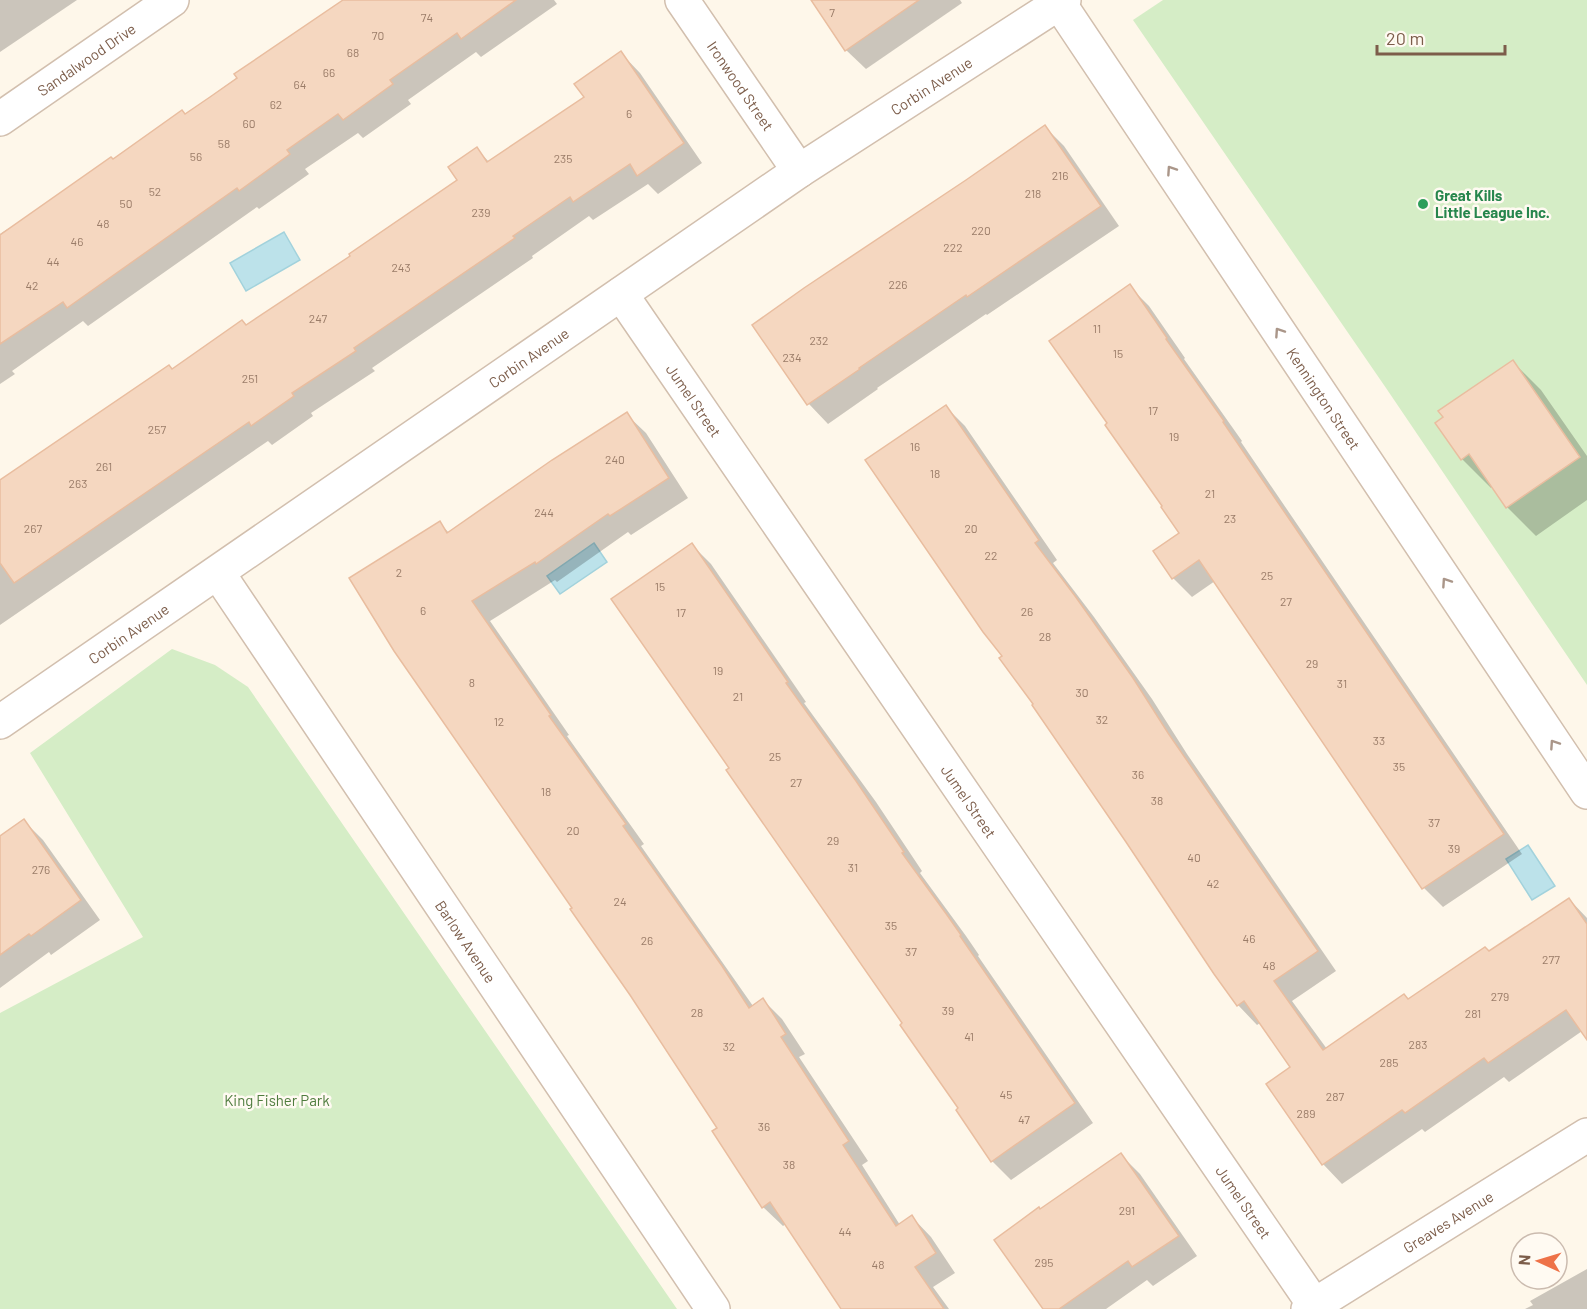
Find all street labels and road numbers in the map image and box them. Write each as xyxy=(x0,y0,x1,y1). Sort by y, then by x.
street label: Sandalwood Drive xyxy=(34,19,139,99)
street label: Ironwood Street xyxy=(704,38,778,134)
street label: Corbin Avenue xyxy=(887,53,975,119)
street label: Corbin Avenue xyxy=(485,324,572,392)
street label: Kennington Street xyxy=(1283,344,1364,453)
street label: Jumel Street xyxy=(663,360,725,440)
street label: Corbin Avenue xyxy=(85,599,172,667)
street label: Jumel Street xyxy=(937,761,1000,841)
street label: Barlow Avenue xyxy=(432,897,500,986)
street label: Jumel Street xyxy=(1212,1162,1275,1242)
street label: Greaves Avenue xyxy=(1400,1187,1496,1257)

